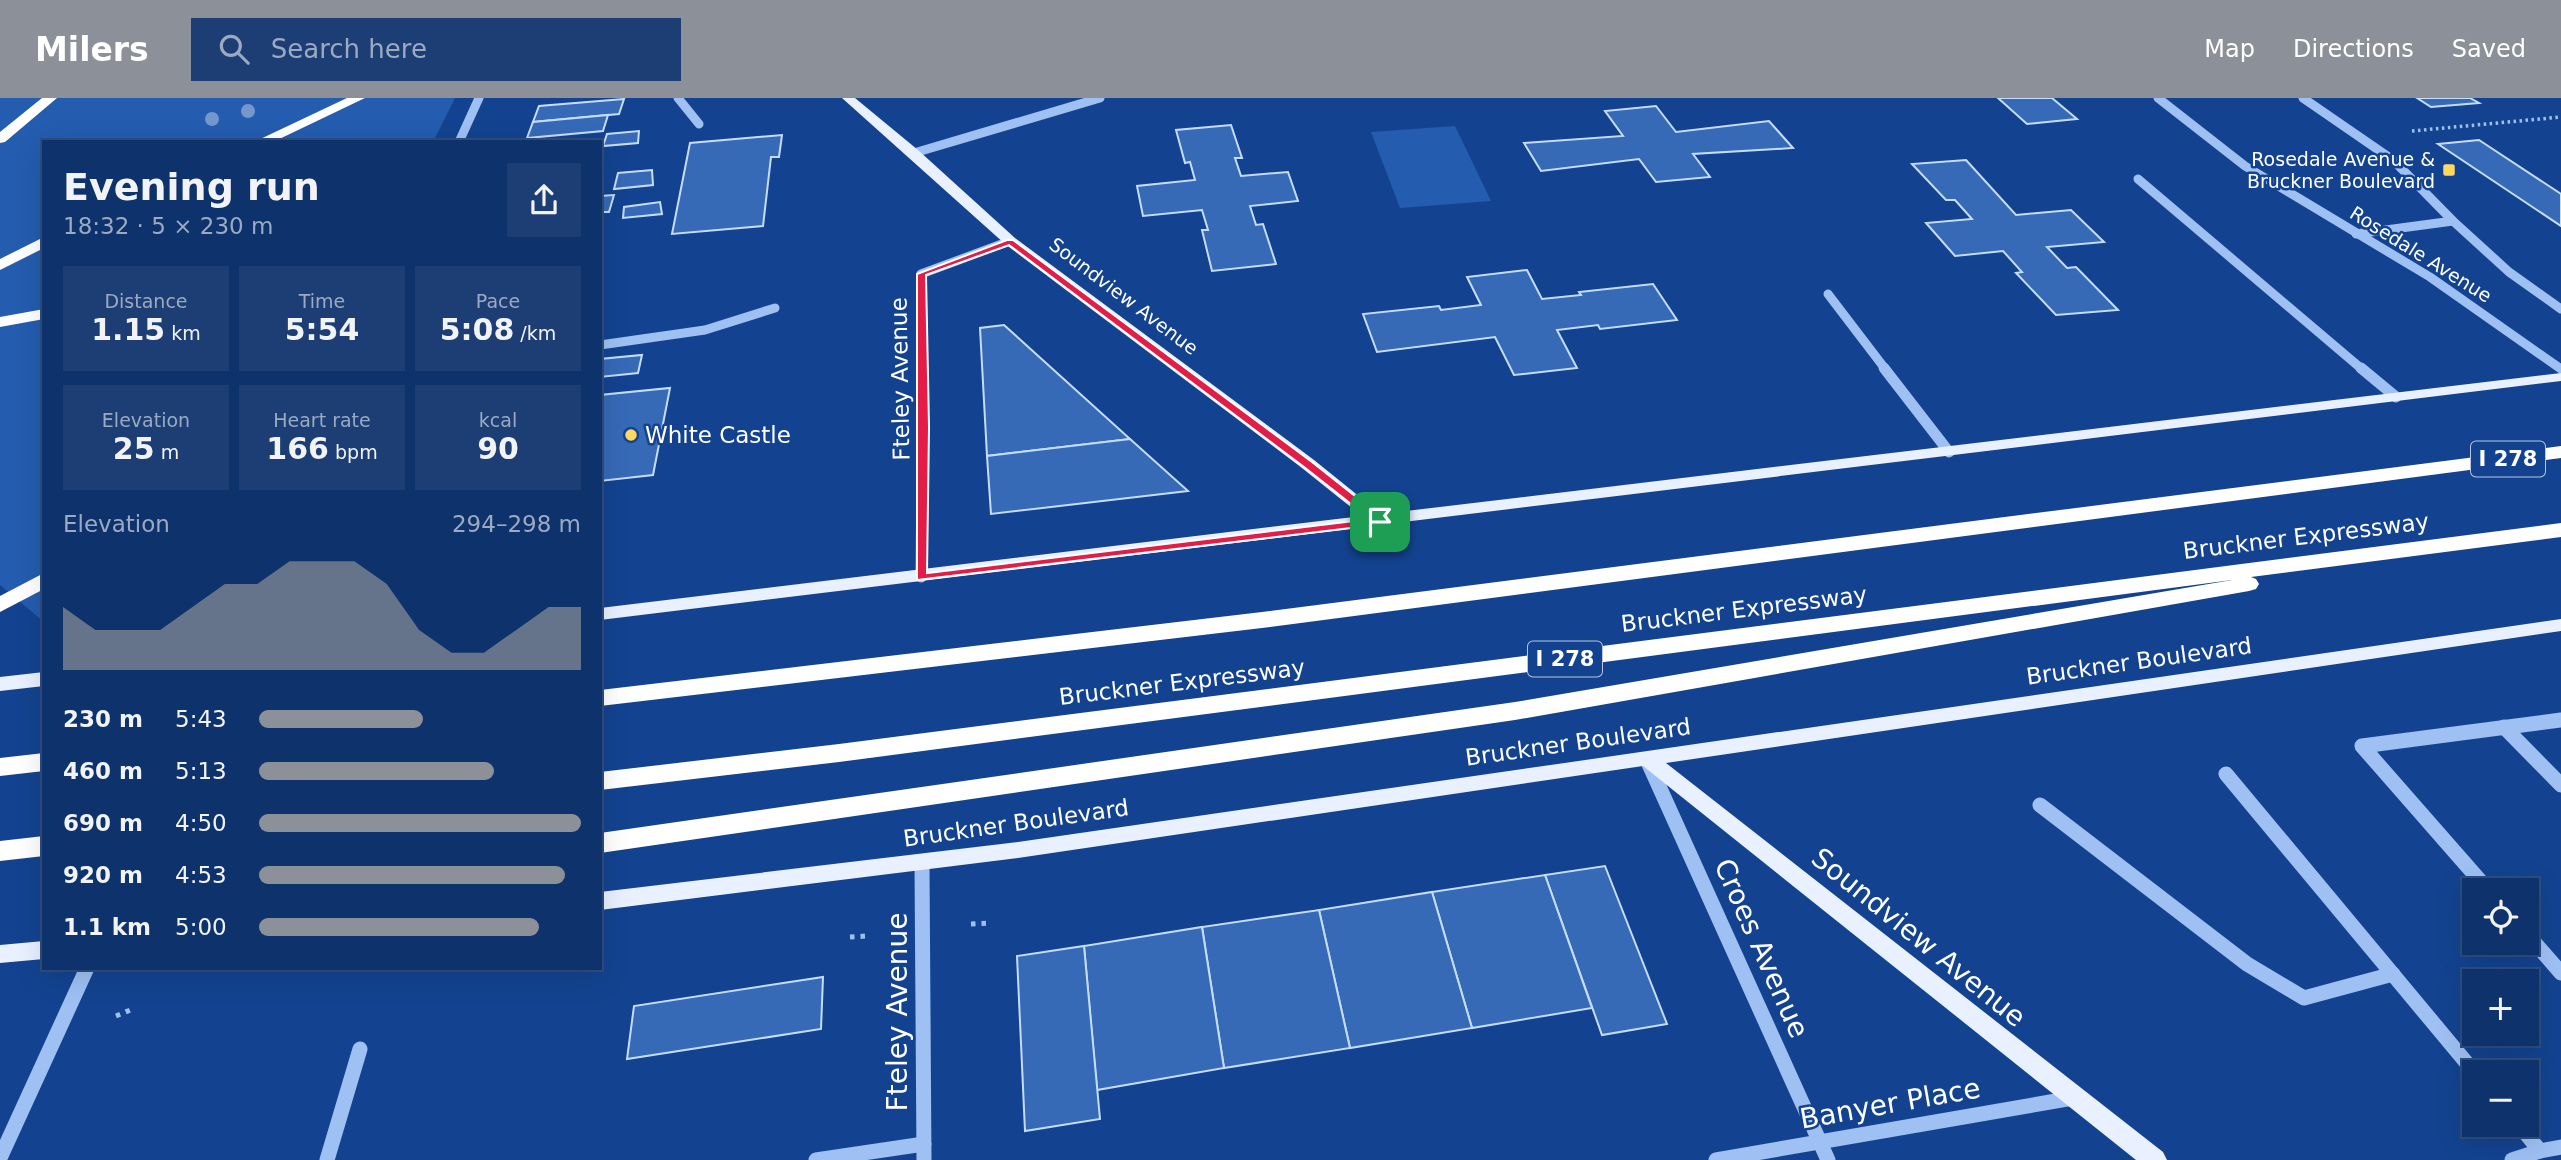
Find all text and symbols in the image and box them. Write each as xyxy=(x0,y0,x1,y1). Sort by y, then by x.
search box xyxy=(191,18,681,81)
text: Milers xyxy=(35,30,149,69)
icon: search xyxy=(215,30,253,68)
text: Search here xyxy=(271,34,427,64)
text: Map xyxy=(2204,35,2255,63)
text: Directions xyxy=(2293,35,2414,63)
text: Saved xyxy=(2452,35,2526,63)
place label: Rosedale Avenue & Bruckner Boulevard xyxy=(2247,148,2435,192)
marker: Rosedale Avenue & Bruckner Boulevard xyxy=(2441,162,2457,178)
button: share xyxy=(507,163,581,237)
text: Evening run xyxy=(63,165,320,209)
street label: Rosedale Avenue xyxy=(2346,202,2496,306)
text: 18:32 · 5 × 230 m xyxy=(63,213,273,239)
street label: Soundview Avenue xyxy=(1045,233,1203,359)
text: Distance xyxy=(104,290,188,312)
text: Time xyxy=(299,290,345,312)
text: Pace xyxy=(476,290,520,312)
street label: Fteley Avenue xyxy=(886,297,914,461)
text: 1.15 xyxy=(91,312,165,347)
text: 5:54 xyxy=(285,312,359,347)
text: 5:08 xyxy=(440,312,514,347)
text: km xyxy=(165,322,201,344)
text: /km xyxy=(514,322,556,344)
text: Elevation xyxy=(102,409,190,431)
text: Heart rate xyxy=(273,409,371,431)
text: kcal xyxy=(479,409,517,431)
place label: White Castle xyxy=(645,422,791,448)
marker: White Castle xyxy=(623,427,639,443)
text: 25 xyxy=(113,431,155,466)
text: 166 xyxy=(266,431,329,466)
text: 90 xyxy=(477,431,519,466)
text: m xyxy=(155,441,179,463)
text: bpm xyxy=(329,441,378,463)
road number: I 278 xyxy=(2471,442,2545,476)
pin xyxy=(1350,492,1410,552)
icon: arrive xyxy=(1361,503,1399,541)
street label: Bruckner Expressway xyxy=(2182,508,2430,564)
text: Elevation xyxy=(63,511,170,537)
text: 294–298 m xyxy=(452,511,581,537)
street label: Bruckner Expressway xyxy=(1620,581,1868,637)
street label: Bruckner Boulevard xyxy=(2024,632,2254,690)
road number: I 278 xyxy=(1528,642,1602,676)
street label: Bruckner Expressway xyxy=(1058,654,1306,710)
text: 230 m xyxy=(63,706,143,732)
text: 5:43 xyxy=(175,706,227,732)
street label: Bruckner Boulevard xyxy=(1463,713,1693,771)
text: 460 m xyxy=(63,758,143,784)
text: 5:13 xyxy=(175,758,227,784)
street label: Bruckner Boulevard xyxy=(901,794,1131,852)
text: 690 m xyxy=(63,810,143,836)
text: 4:50 xyxy=(175,810,227,836)
street label: Soundview Avenue xyxy=(1805,841,2032,1034)
street label: Croes Avenue xyxy=(1707,854,1816,1043)
text: 920 m xyxy=(63,862,143,888)
text: 4:53 xyxy=(175,862,227,888)
map controls xyxy=(2462,878,2539,1137)
button: locate xyxy=(2462,878,2539,955)
street label: Fteley Avenue xyxy=(881,913,914,1111)
text: 1.1 km xyxy=(63,914,151,940)
text: 5:00 xyxy=(175,914,227,940)
button: + xyxy=(2462,969,2539,1046)
button: − xyxy=(2462,1060,2539,1137)
street label: Banyer Place xyxy=(1797,1071,1983,1136)

